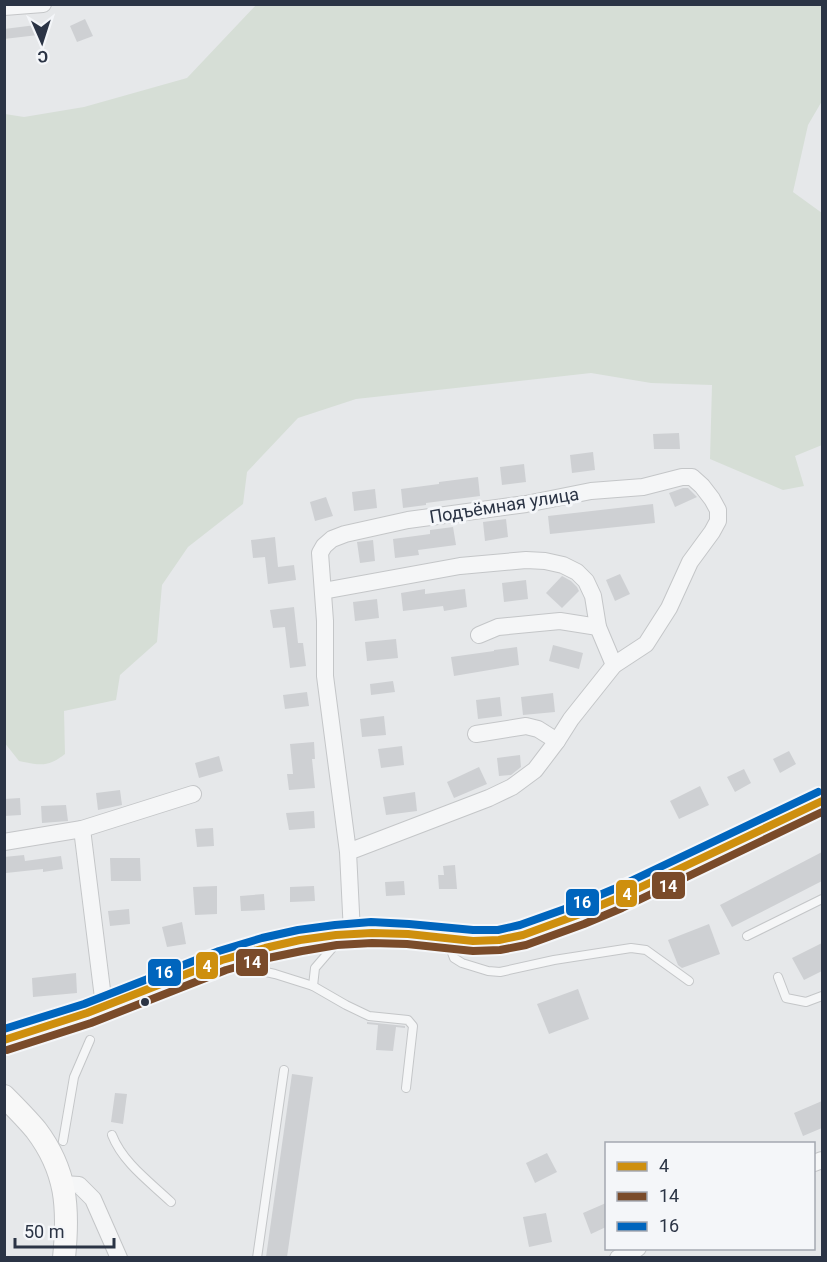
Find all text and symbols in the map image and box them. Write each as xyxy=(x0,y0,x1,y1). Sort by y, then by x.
north arrow xyxy=(12,12,72,72)
text: С xyxy=(37,47,48,66)
street label: Подъёмная улица xyxy=(428,483,580,527)
line badge: 14 xyxy=(651,871,686,900)
text: 14 xyxy=(659,877,677,896)
line badge: 4 xyxy=(615,879,638,908)
text: 4 xyxy=(622,885,632,904)
line badge: 16 xyxy=(565,888,600,917)
text: 16 xyxy=(573,893,591,912)
line badge: 14 xyxy=(235,948,269,977)
line badge: 4 xyxy=(195,951,219,980)
text: 14 xyxy=(243,953,261,972)
text: 4 xyxy=(202,957,212,976)
line badge: 16 xyxy=(147,958,182,987)
text: 16 xyxy=(155,963,173,982)
unlabelled marker xyxy=(139,996,151,1008)
legend xyxy=(605,1142,815,1250)
text: 4 xyxy=(659,1155,669,1176)
text: 14 xyxy=(659,1185,679,1206)
scale bar xyxy=(15,1211,114,1249)
text: 16 xyxy=(659,1215,679,1236)
text: 50 m xyxy=(24,1221,64,1242)

